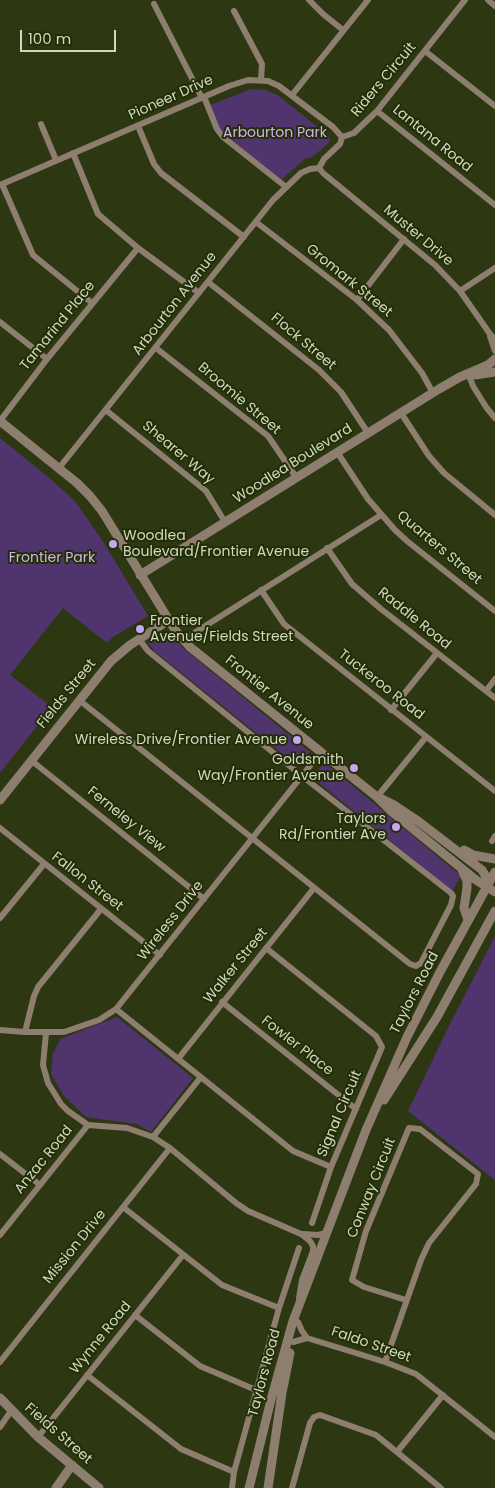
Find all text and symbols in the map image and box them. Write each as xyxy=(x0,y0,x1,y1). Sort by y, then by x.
scale bar xyxy=(22,20,119,52)
text: 100 m xyxy=(28,28,71,49)
street label: Riders Circuit xyxy=(348,39,420,121)
street label: Pioneer Drive xyxy=(126,72,216,124)
street label: Lantana Road xyxy=(389,102,475,176)
park label: Arbourton Park xyxy=(223,125,327,141)
street label: Muster Drive xyxy=(380,202,456,270)
street label: Gromark Street xyxy=(302,241,396,321)
street label: Arbourton Avenue xyxy=(129,249,221,359)
street label: Tamarind Place xyxy=(17,278,99,374)
street label: Flock Street xyxy=(267,310,339,374)
street label: Broomie Street xyxy=(194,359,284,439)
street label: Shearer Way xyxy=(138,418,218,488)
street label: Woodlea Boulevard xyxy=(230,421,356,507)
street label: Quarters Street xyxy=(393,508,485,588)
place label: Woodlea Boulevard/Frontier Avenue xyxy=(123,528,309,560)
marker: Woodlea Boulevard/Frontier Avenue xyxy=(107,538,119,550)
park label: Frontier Park xyxy=(9,550,95,566)
street label: Raddle Road xyxy=(374,584,454,654)
place label: Frontier Avenue/Fields Street xyxy=(150,613,293,646)
marker: Frontier Avenue/Fields Street xyxy=(134,623,146,635)
street label: Tuckeroo Road xyxy=(335,646,427,724)
street label: Frontier Avenue xyxy=(221,652,317,734)
street label: Fields Street xyxy=(34,656,100,732)
place label: Wireless Drive/Frontier Avenue xyxy=(75,732,287,748)
marker: Wireless Drive/Frontier Avenue xyxy=(291,734,303,746)
place label: Goldsmith Way/Frontier Avenue xyxy=(197,752,344,784)
marker: Goldsmith Way/Frontier Avenue xyxy=(348,762,360,774)
street label: Ferneley View xyxy=(84,783,168,857)
place label: Taylors Rd/Frontier Ave xyxy=(279,811,386,844)
marker: Taylors Rd/Frontier Ave xyxy=(390,821,402,833)
street label: Fallon Street xyxy=(48,849,126,915)
street label: Wireless Drive xyxy=(135,878,207,964)
street label: Walker Street xyxy=(200,925,272,1007)
street label: Taylors Road xyxy=(387,949,443,1037)
street label: Fowler Place xyxy=(258,1013,336,1079)
street label: Signal Circuit xyxy=(314,1068,366,1160)
street label: Anzac Road xyxy=(11,1123,77,1197)
street label: Conway Circuit xyxy=(344,1135,400,1241)
street label: Mission Drive xyxy=(40,1207,110,1287)
street label: Wynne Road xyxy=(67,1298,135,1378)
street label: Faldo Street xyxy=(329,1324,413,1366)
street label: Taylors Road xyxy=(245,1327,285,1419)
street label: Fields Street xyxy=(21,1400,95,1468)

